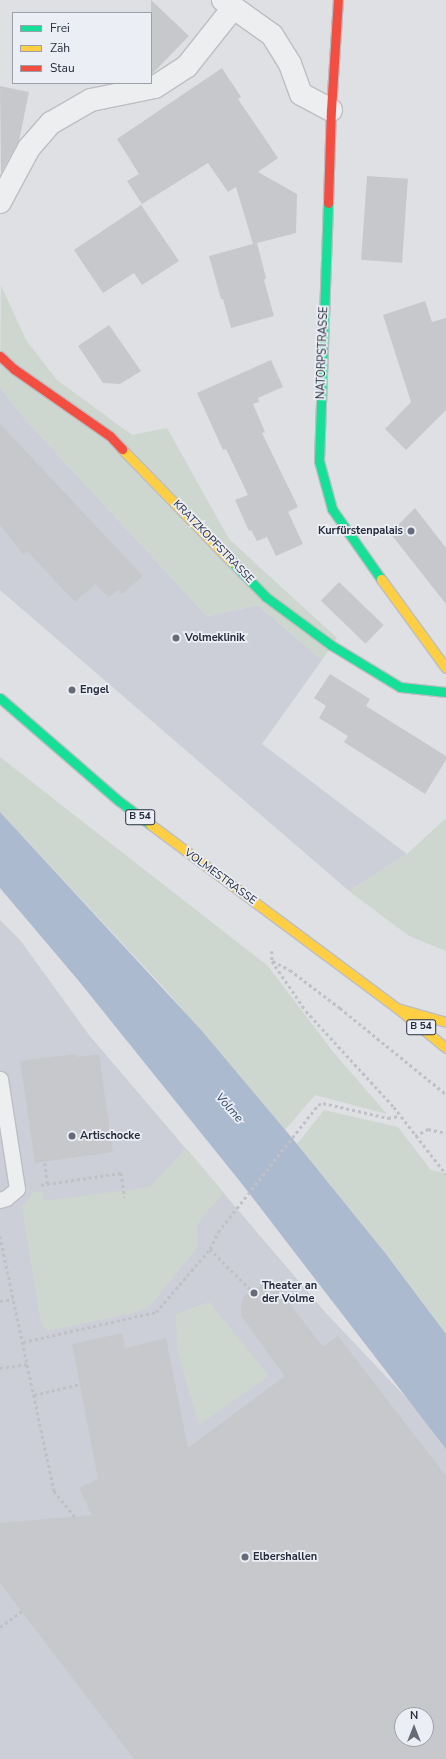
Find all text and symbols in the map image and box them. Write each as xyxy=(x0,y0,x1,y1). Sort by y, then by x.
legend xyxy=(12,12,152,84)
text: Frei xyxy=(50,20,70,36)
text: Zäh xyxy=(50,40,70,56)
text: Stau xyxy=(50,60,75,76)
street label: NATORPSTRASSE xyxy=(315,307,331,399)
street label: KRATZKOPFSTRASSE xyxy=(170,498,256,586)
place label: Kurfürstenpalais xyxy=(318,524,403,538)
marker: Kurfürstenpalais xyxy=(406,526,416,536)
place label: Volmeklinik xyxy=(185,631,245,645)
marker: Volmeklinik xyxy=(170,632,182,644)
place label: Engel xyxy=(80,683,109,697)
marker: Engel xyxy=(67,685,77,695)
road number: B 54 xyxy=(125,809,155,825)
street label: VOLMESTRASSE xyxy=(181,846,259,908)
road number: B 54 xyxy=(406,1019,436,1035)
water label: Volme xyxy=(212,1090,246,1126)
place label: Artischocke xyxy=(80,1129,140,1143)
marker: Artischocke xyxy=(67,1131,77,1141)
place label: Theater an der Volme xyxy=(262,1280,317,1306)
marker: Theater an der Volme xyxy=(249,1288,259,1298)
place label: Elbershallen xyxy=(253,1550,317,1564)
marker: Elbershallen xyxy=(240,1552,250,1562)
north arrow xyxy=(394,1707,434,1747)
text: N xyxy=(410,1708,418,1723)

